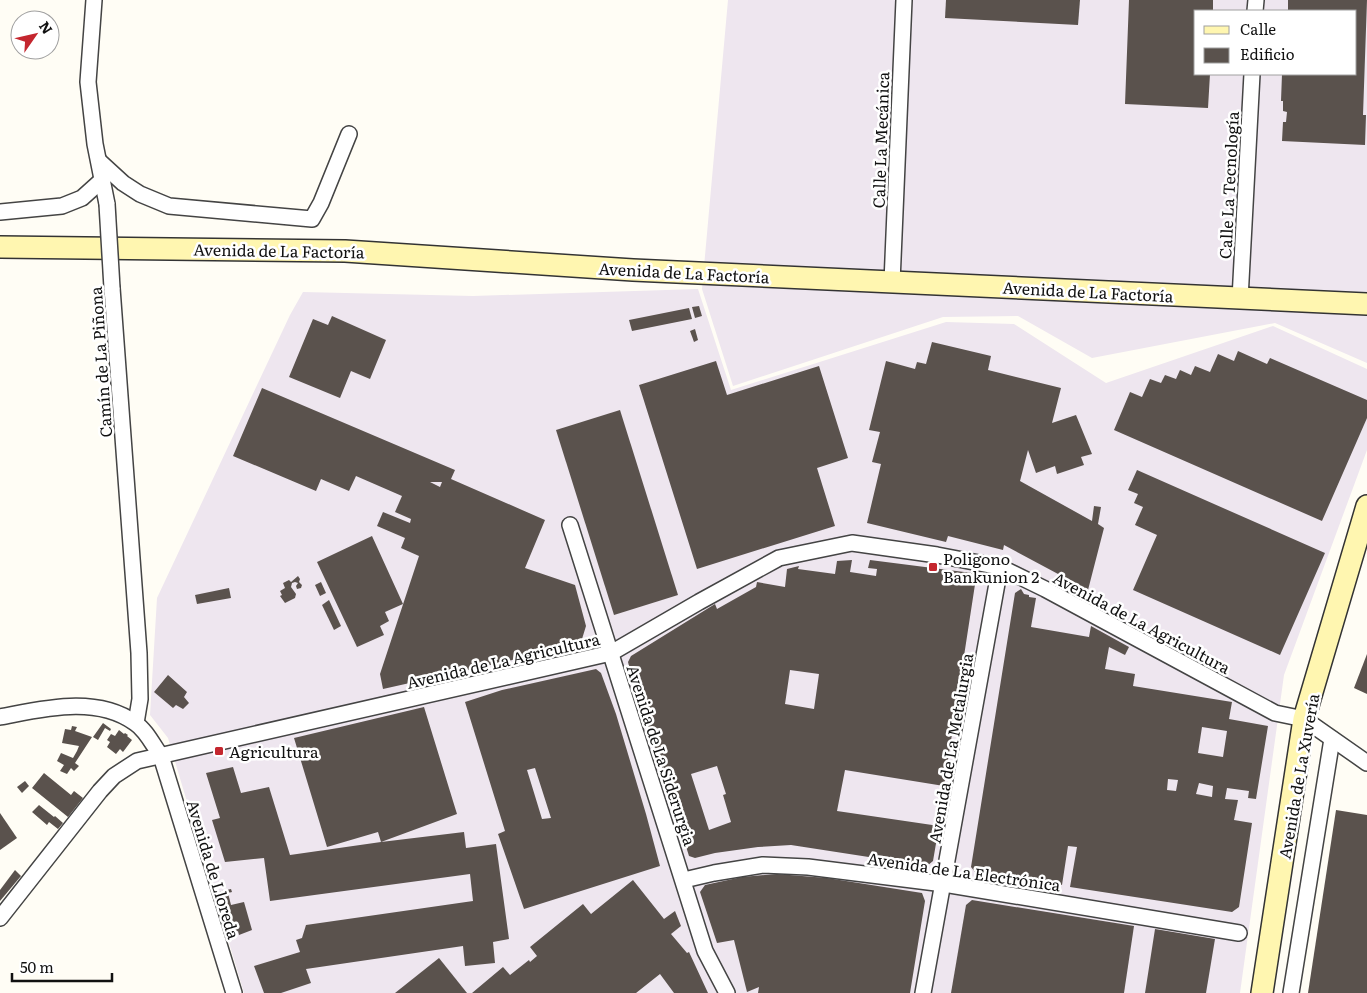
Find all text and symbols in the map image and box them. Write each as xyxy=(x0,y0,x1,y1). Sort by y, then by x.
north arrow xyxy=(10,10,60,60)
legend xyxy=(1194,10,1357,75)
text: N xyxy=(35,17,58,38)
text: Calle xyxy=(1240,17,1276,40)
text: Edificio xyxy=(1240,42,1295,65)
street label: Calle La Mecánica xyxy=(866,71,894,209)
street label: Calle La Tecnología xyxy=(1212,110,1244,259)
street label: Avenida de La Factoría xyxy=(193,237,365,263)
street label: Avenida de La Factoría xyxy=(598,256,770,288)
street label: Avenida de La Factoría xyxy=(1002,275,1174,307)
street label: Camín de La Piñona xyxy=(83,285,117,438)
place label: Poligono Bankunion 2 xyxy=(943,546,1039,588)
marker: Poligono Bankunion 2 xyxy=(927,561,939,573)
street label: Avenida de La Agricultura xyxy=(1049,565,1235,679)
street label: Avenida de La Agricultura xyxy=(404,626,602,694)
street label: Avenida de La Metalurgia xyxy=(921,651,979,845)
street label: Avenida de La Siderurgia xyxy=(621,661,703,849)
street label: Avenida de La Xuvería xyxy=(1272,691,1324,861)
place label: Agricultura xyxy=(229,739,319,763)
marker: Agricultura xyxy=(213,745,225,757)
street label: Avenida de Lloreda xyxy=(181,796,247,942)
street label: Avenida de La Electrónica xyxy=(866,846,1063,897)
scale bar xyxy=(12,950,112,982)
text: 50 m xyxy=(20,955,54,978)

